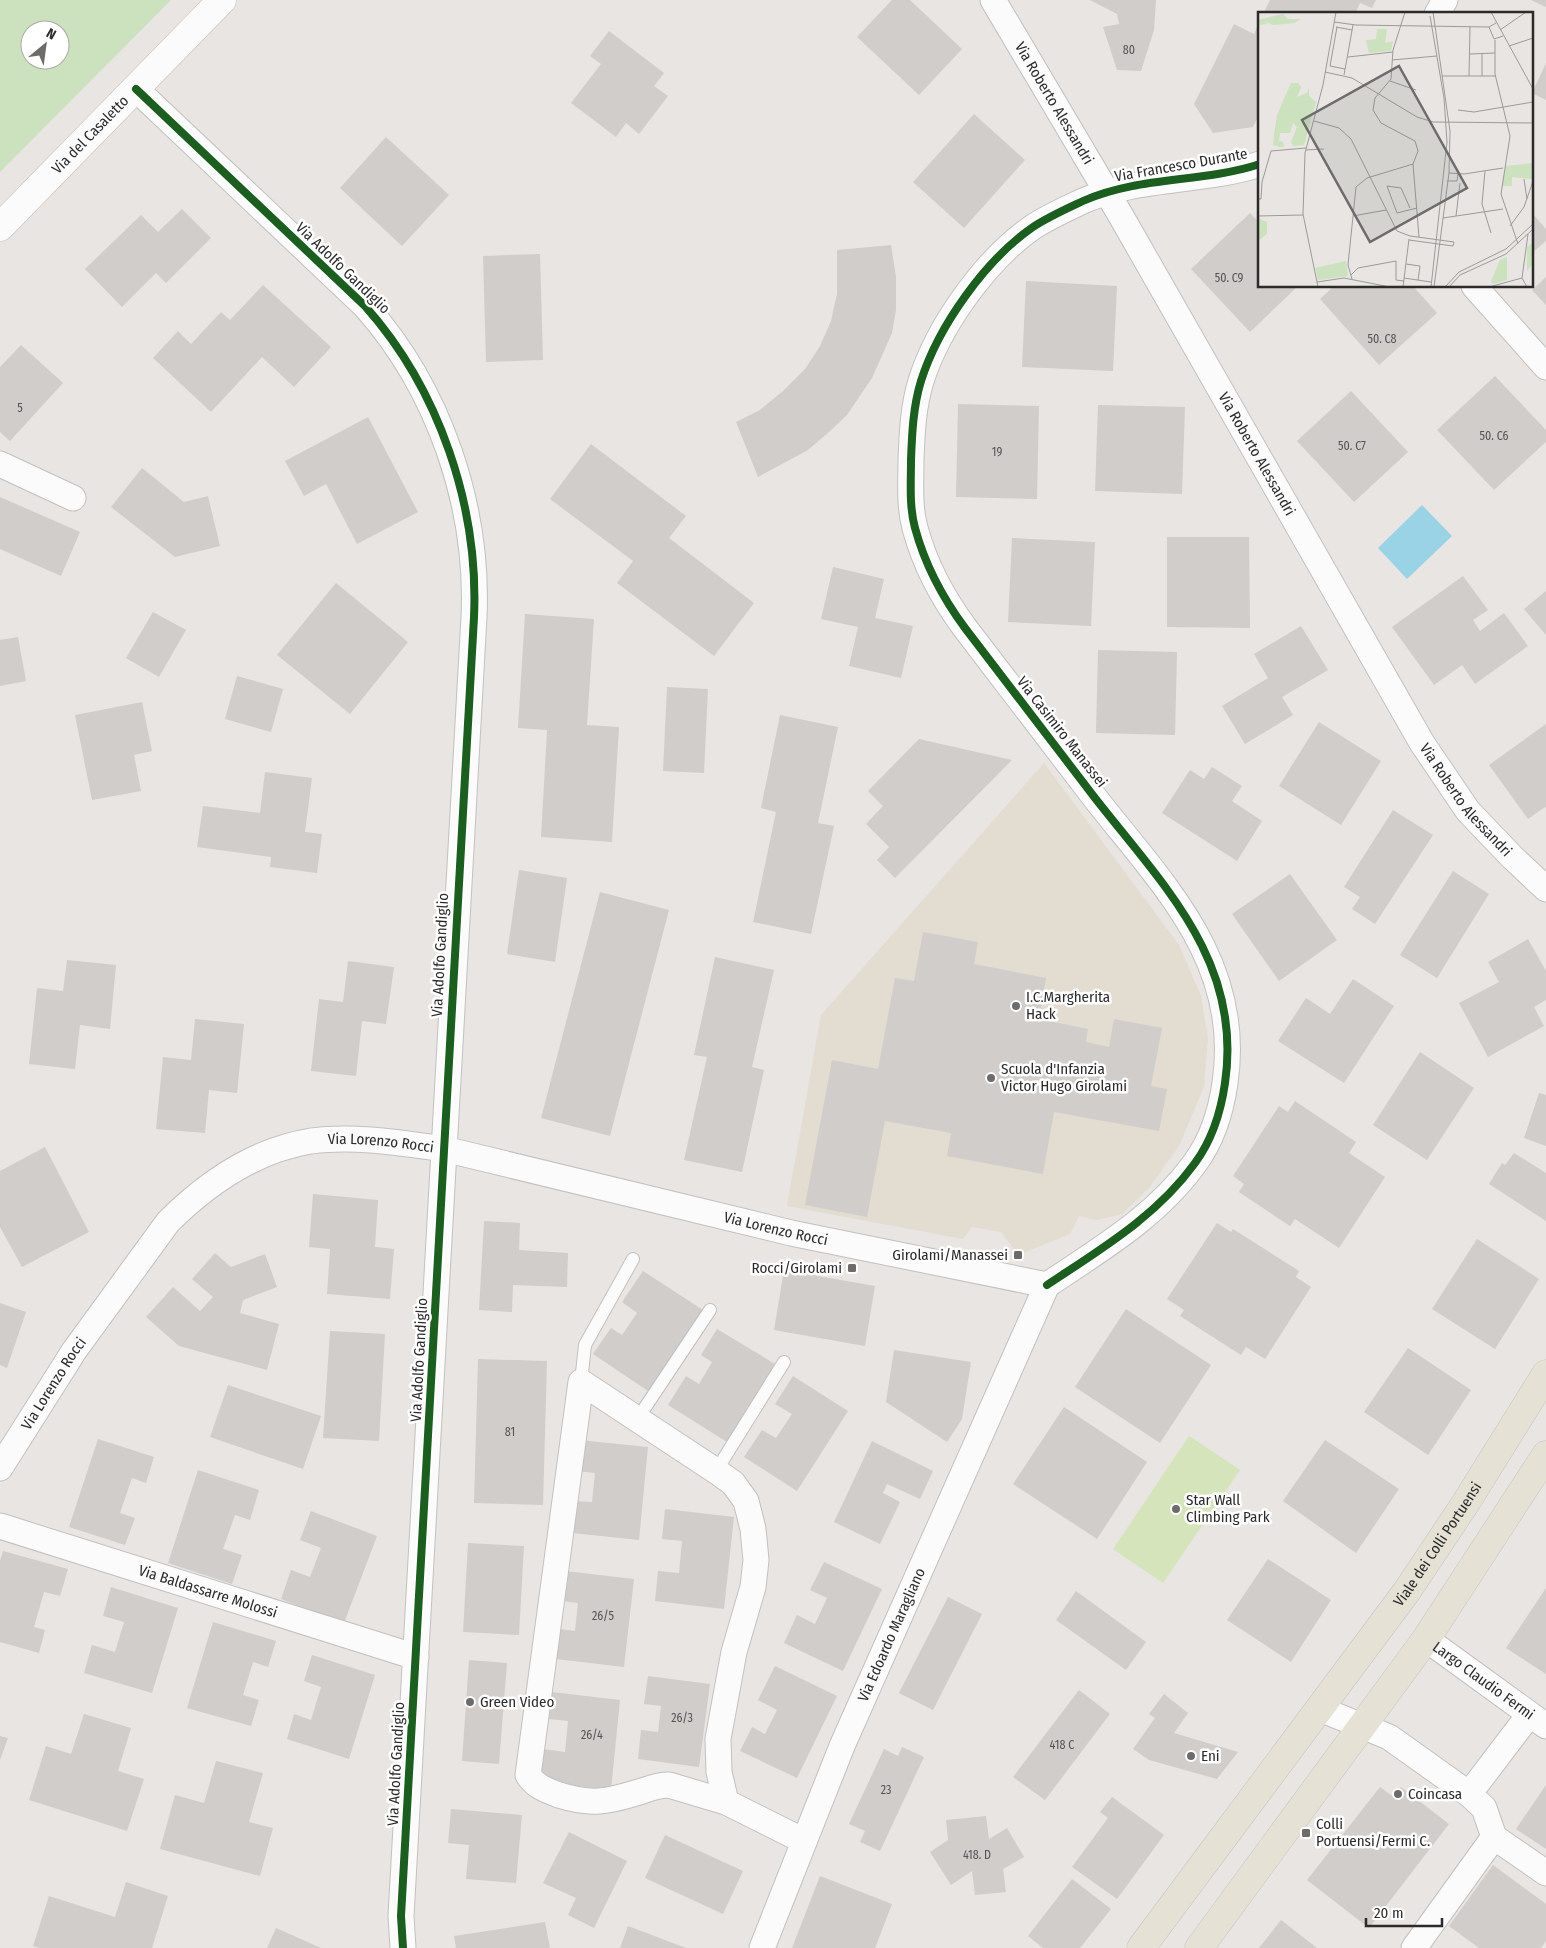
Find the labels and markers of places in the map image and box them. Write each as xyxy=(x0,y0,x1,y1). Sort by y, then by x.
place label: I.C.Margherita Hack xyxy=(1026,988,1110,1023)
marker: I.C.Margherita Hack xyxy=(1010,1000,1022,1012)
place label: Scuola d'Infanzia Victor Hugo Girolami xyxy=(1001,1060,1127,1095)
marker: Scuola d'Infanzia Victor Hugo Girolami xyxy=(985,1072,997,1084)
place label: Girolami/Manassei xyxy=(892,1246,1008,1264)
marker: Girolami/Manassei xyxy=(1012,1249,1024,1261)
place label: Rocci/Girolami xyxy=(751,1259,842,1277)
marker: Rocci/Girolami xyxy=(846,1262,858,1274)
place label: Star Wall Climbing Park xyxy=(1186,1491,1270,1526)
marker: Star Wall Climbing Park xyxy=(1170,1503,1182,1515)
place label: Green Video xyxy=(480,1693,555,1711)
marker: Green Video xyxy=(464,1696,476,1708)
place label: Eni xyxy=(1201,1747,1220,1765)
marker: Eni xyxy=(1185,1750,1197,1762)
place label: Coincasa xyxy=(1408,1785,1462,1803)
marker: Coincasa xyxy=(1392,1788,1404,1800)
place label: Colli Portuensi/Fermi C. xyxy=(1316,1815,1430,1850)
marker: Colli Portuensi/Fermi C. xyxy=(1300,1827,1312,1839)

